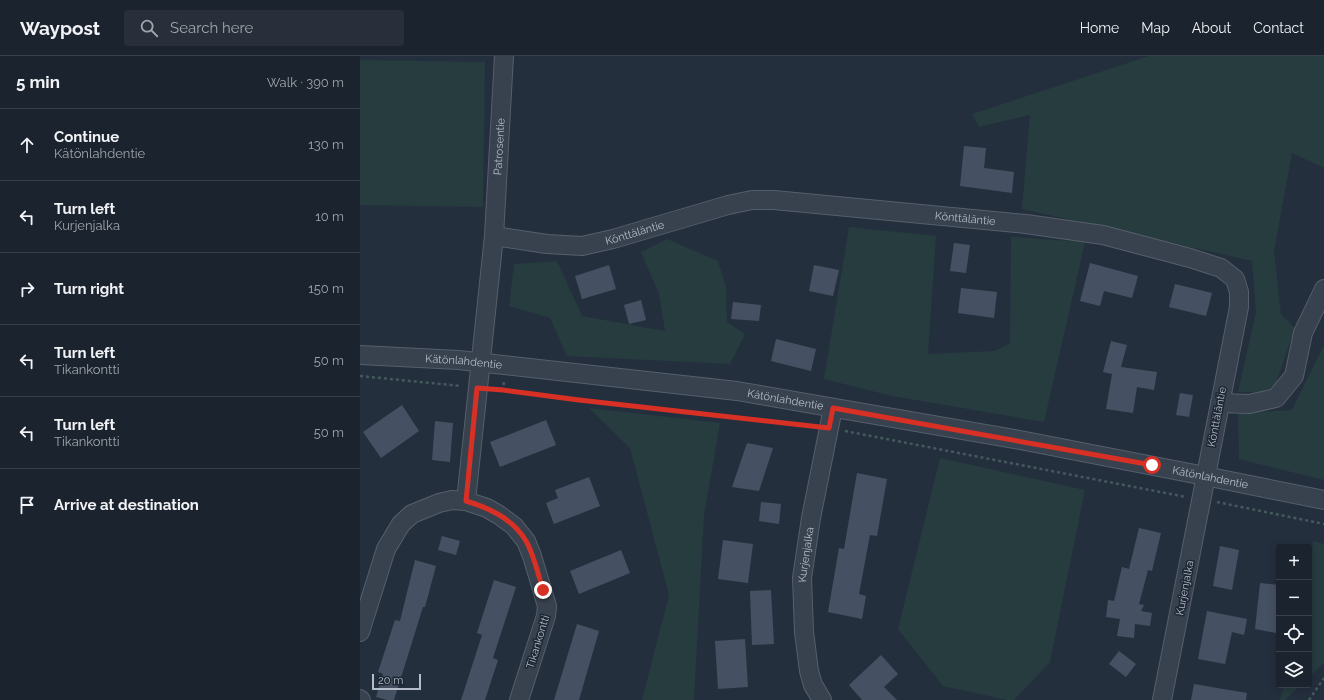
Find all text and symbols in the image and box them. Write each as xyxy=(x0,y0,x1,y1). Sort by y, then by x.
search box xyxy=(124,10,404,46)
text: Waypost xyxy=(20,17,100,39)
icon: search xyxy=(138,17,160,39)
text: Search here xyxy=(170,19,253,37)
text: Home xyxy=(1080,20,1119,36)
text: Map xyxy=(1141,20,1170,36)
text: About xyxy=(1192,20,1231,36)
text: Contact xyxy=(1253,20,1304,36)
text: 5 min xyxy=(16,72,60,92)
text: Walk · 390 m xyxy=(267,75,344,90)
street label: Patrosentie xyxy=(491,117,507,176)
text: Continue xyxy=(54,128,119,146)
icon: ahead xyxy=(16,134,38,156)
text: 130 m xyxy=(308,137,344,152)
text: Kätönlahdentie xyxy=(54,146,145,161)
text: Turn left xyxy=(54,200,115,218)
icon: left xyxy=(16,206,38,228)
text: 10 m xyxy=(315,209,344,224)
street label: Könttäläntie xyxy=(934,209,997,228)
text: Kurjenjalka xyxy=(54,218,120,233)
street label: Könttäläntie xyxy=(604,218,666,247)
icon: right xyxy=(16,278,38,300)
text: Turn right xyxy=(54,280,124,298)
text: 150 m xyxy=(308,281,344,296)
text: Turn left xyxy=(54,344,115,362)
icon: left xyxy=(16,350,38,372)
street label: Kätönlahdentie xyxy=(425,352,503,371)
text: 50 m xyxy=(314,353,344,368)
text: Tikankontti xyxy=(54,362,120,377)
street label: Könttäläntie xyxy=(1205,385,1229,448)
street label: Kätönlahdentie xyxy=(746,386,825,412)
text: Turn left xyxy=(54,416,115,434)
icon: left xyxy=(16,422,38,444)
text: 50 m xyxy=(314,425,344,440)
text: Tikankontti xyxy=(54,434,120,449)
route start xyxy=(1143,456,1161,474)
street label: Kätönlahdentie xyxy=(1171,463,1250,491)
icon: arrive xyxy=(16,494,38,516)
text: Arrive at destination xyxy=(54,496,199,514)
street label: Kurjenjalka xyxy=(795,526,816,583)
map controls xyxy=(1276,544,1312,688)
button: + xyxy=(1276,544,1312,580)
street label: Kurjenjalka xyxy=(1173,559,1197,617)
button: − xyxy=(1276,580,1312,616)
route end xyxy=(534,581,552,599)
street label: Tikankontti xyxy=(524,614,552,670)
button: locate xyxy=(1276,616,1312,652)
button: layers xyxy=(1276,652,1312,688)
scale bar xyxy=(372,672,421,691)
text: 20 m xyxy=(378,674,403,687)

